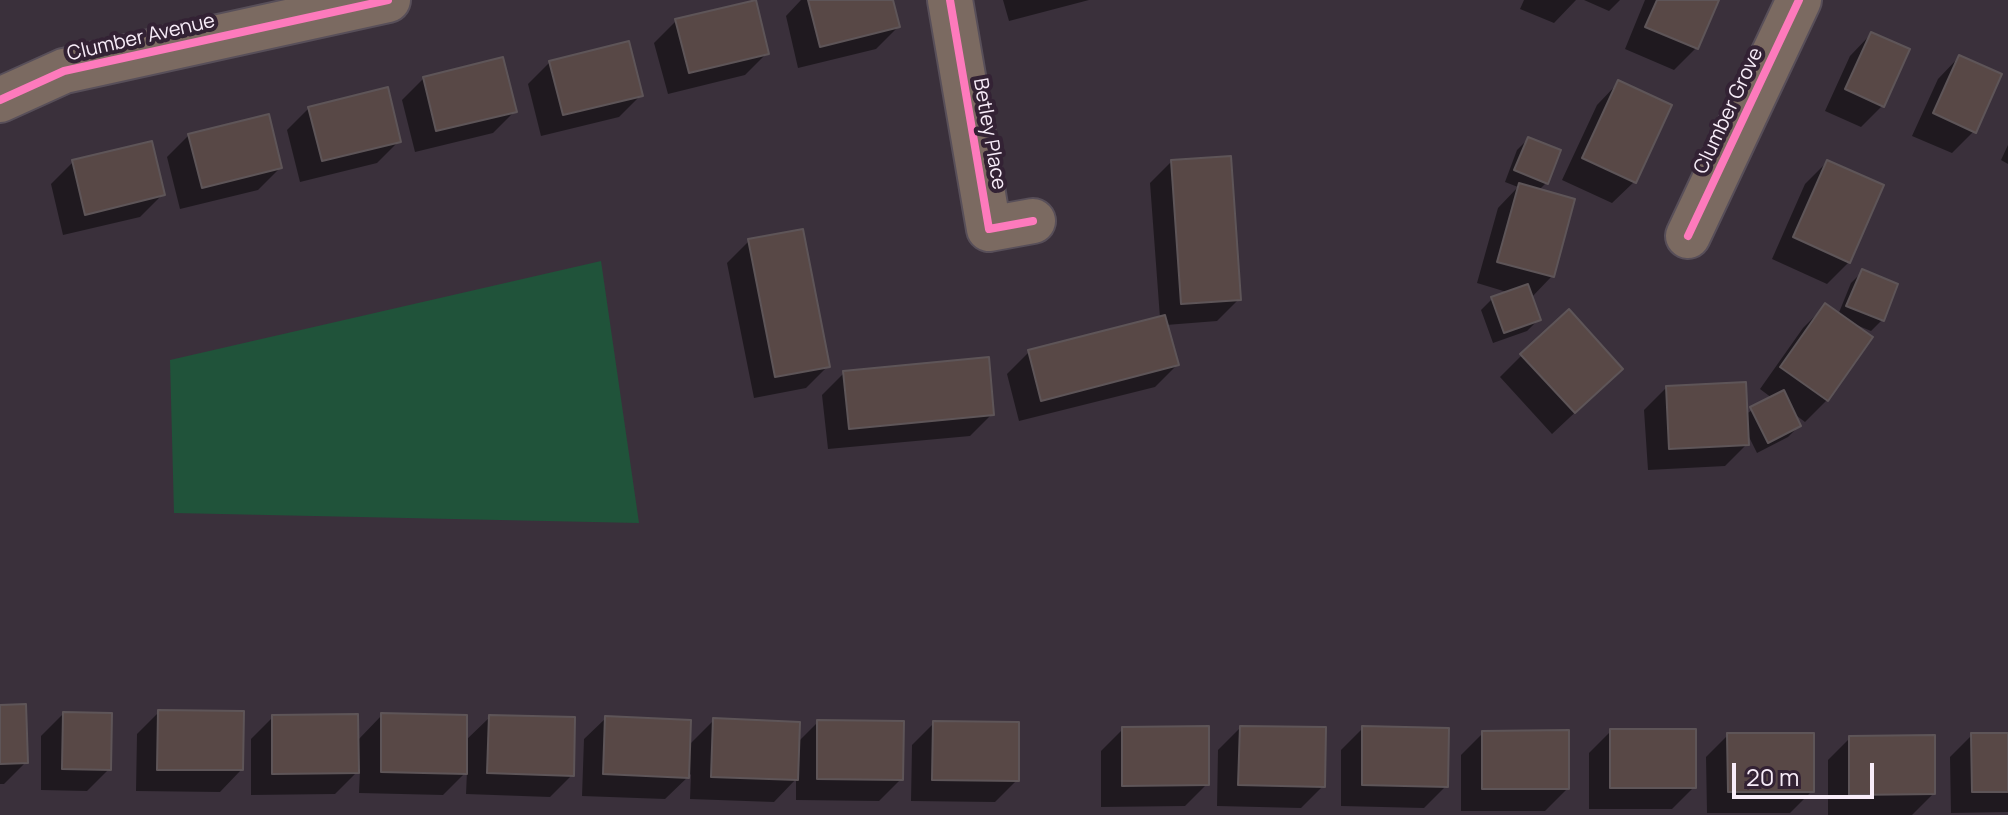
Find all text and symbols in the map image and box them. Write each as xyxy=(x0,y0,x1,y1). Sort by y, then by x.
street label: Clumber Avenue xyxy=(65,9,217,67)
street label: Clumber Grove xyxy=(1689,44,1769,178)
street label: Betley Place xyxy=(967,76,1011,192)
scale bar xyxy=(1736,747,1878,797)
text: 20 m xyxy=(1746,760,1799,793)

